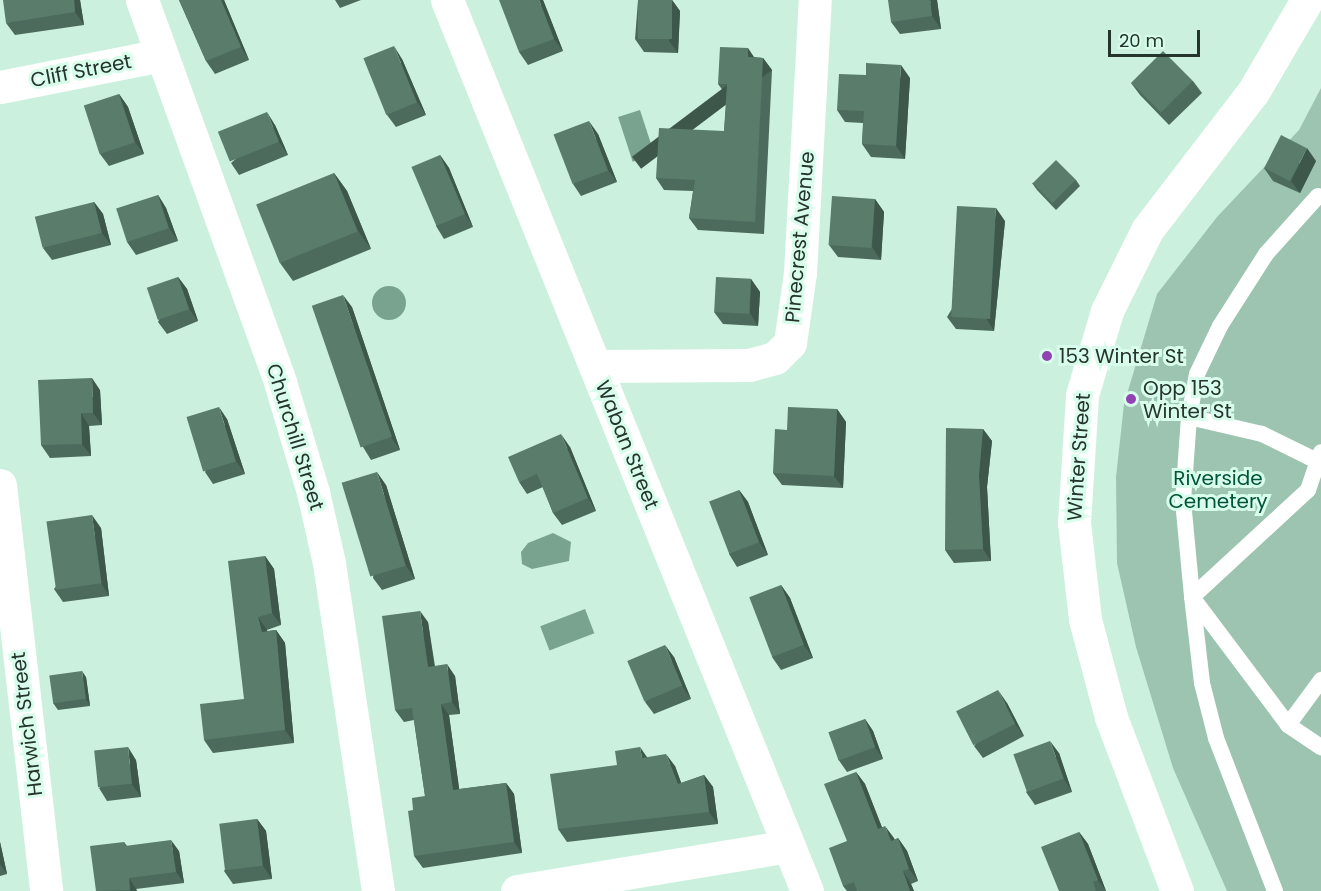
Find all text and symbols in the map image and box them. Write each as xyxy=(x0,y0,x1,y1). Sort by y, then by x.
scale bar xyxy=(1111,18,1202,56)
text: 20 m xyxy=(1119,28,1164,53)
street label: Cliff Street xyxy=(28,49,134,93)
street label: Pinecrest Avenue xyxy=(781,150,819,324)
place label: 153 Winter St xyxy=(1059,344,1184,368)
marker: 153 Winter St xyxy=(1040,349,1054,363)
street label: Churchill Street xyxy=(261,361,329,513)
place label: Opp 153 Winter St xyxy=(1143,376,1232,423)
street label: Waban Street xyxy=(590,377,664,513)
street label: Winter Street xyxy=(1063,392,1095,522)
marker: Opp 153 Winter St xyxy=(1124,392,1138,406)
park label: Riverside Cemetery xyxy=(1168,466,1268,513)
street label: Harwich Street xyxy=(6,651,48,797)

